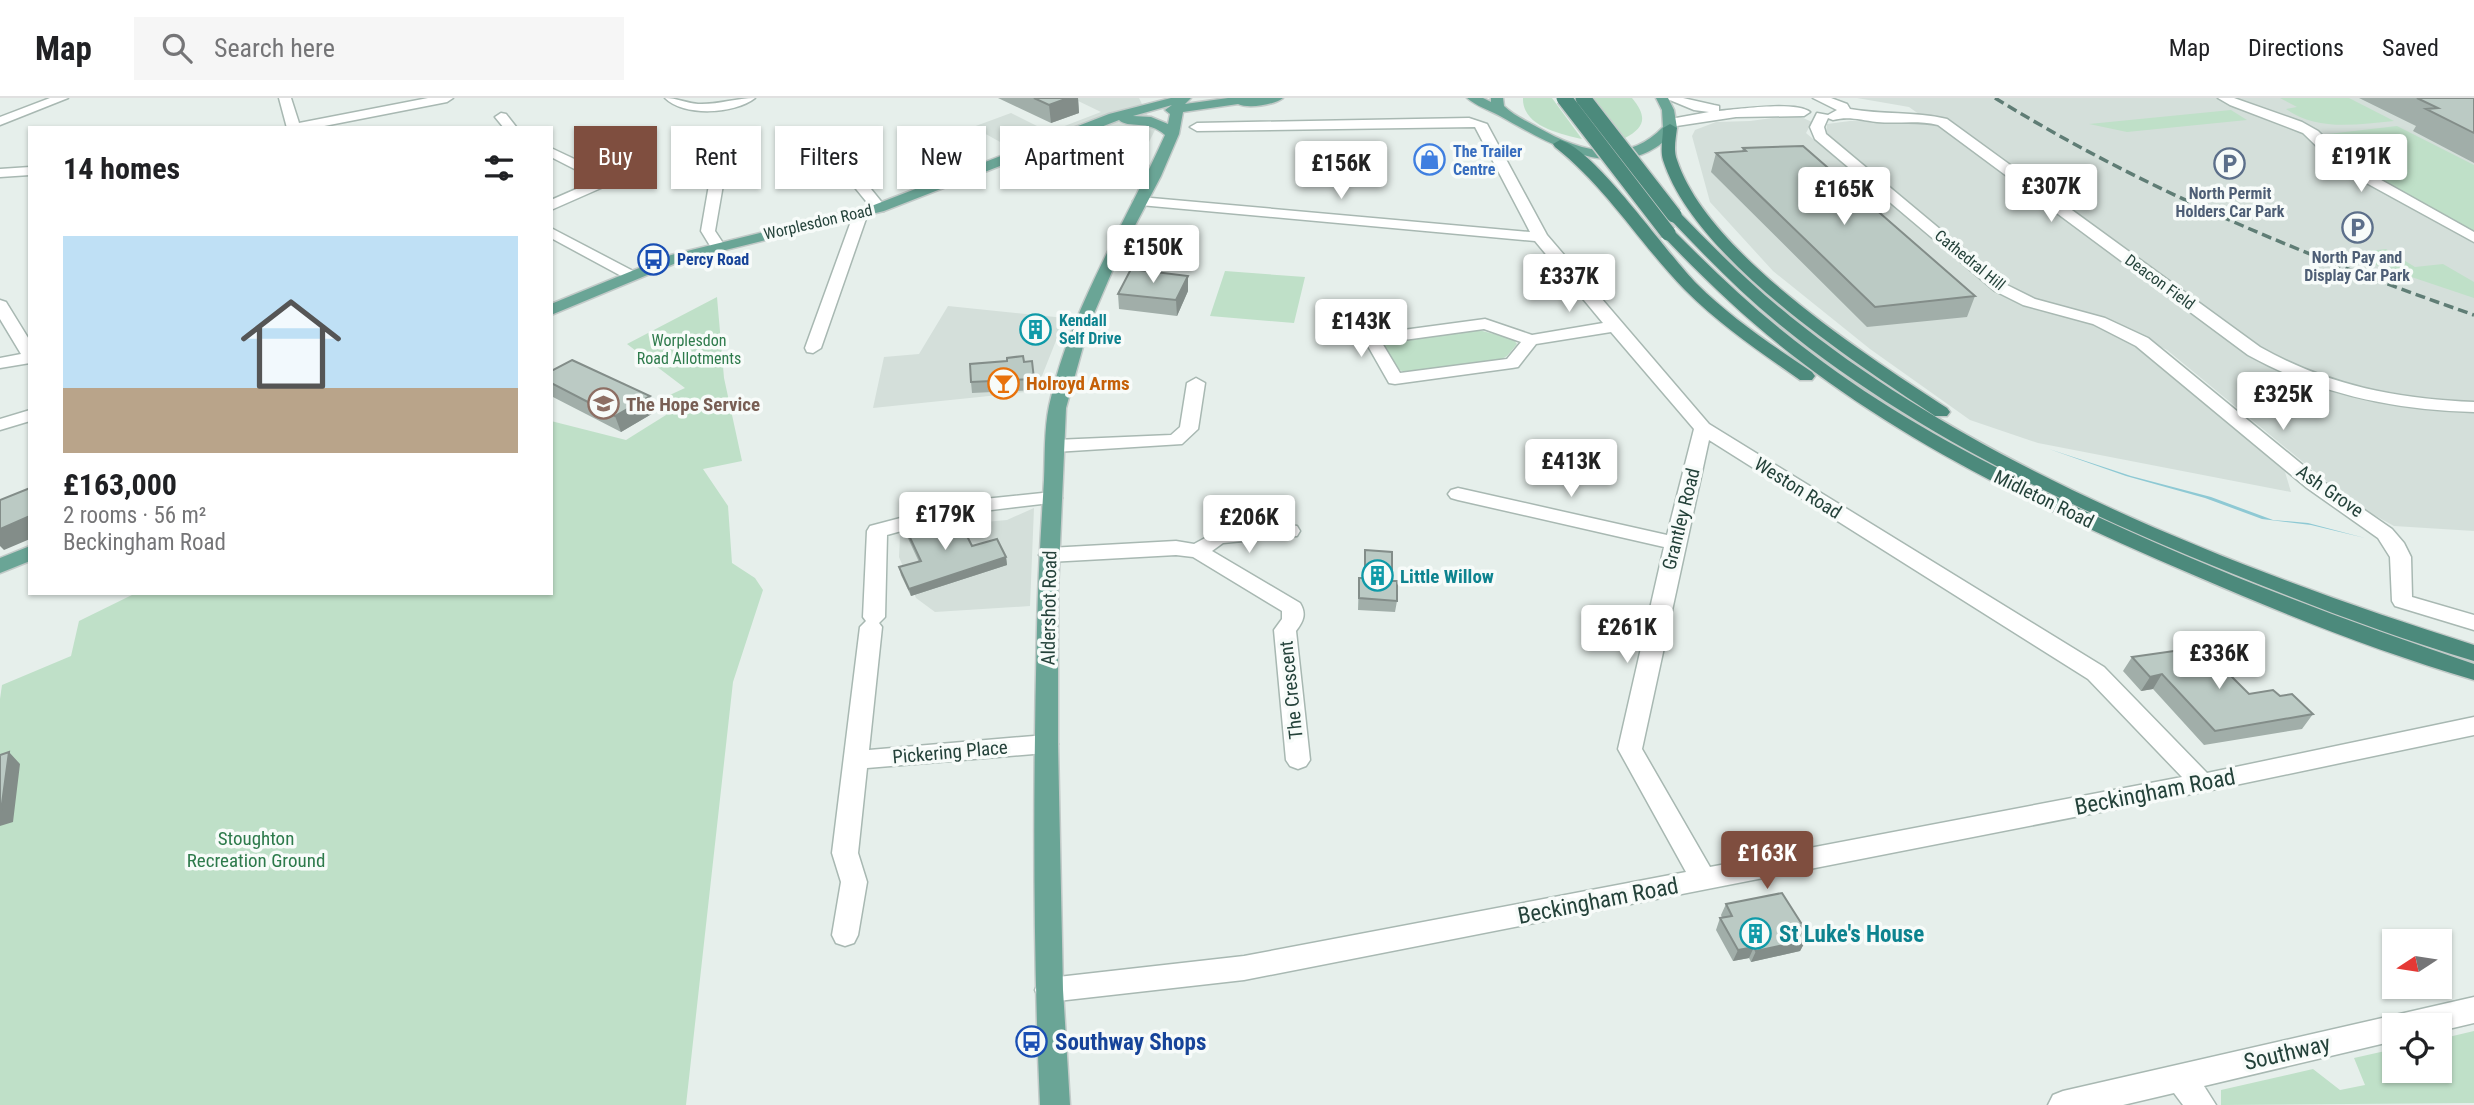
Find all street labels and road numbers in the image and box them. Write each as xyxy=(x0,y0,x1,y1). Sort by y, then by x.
street label: Worplesdon Road xyxy=(762,200,874,244)
street label: Cathedral Hill xyxy=(1931,226,2009,294)
street label: Deacon Field xyxy=(2121,250,2199,314)
street label: Weston Road xyxy=(1750,452,1846,524)
street label: Ash Grove xyxy=(2292,460,2368,522)
street label: Midleton Road xyxy=(1990,465,2098,533)
street label: Grantley Road xyxy=(1657,466,1705,572)
street label: Aldershot Road xyxy=(1036,550,1062,666)
street label: The Crescent xyxy=(1274,640,1308,740)
street label: Pickering Place xyxy=(891,735,1009,768)
street label: Beckingham Road xyxy=(2072,763,2238,821)
street label: Beckingham Road xyxy=(1515,872,1681,930)
street label: Southway xyxy=(2241,1030,2333,1076)

